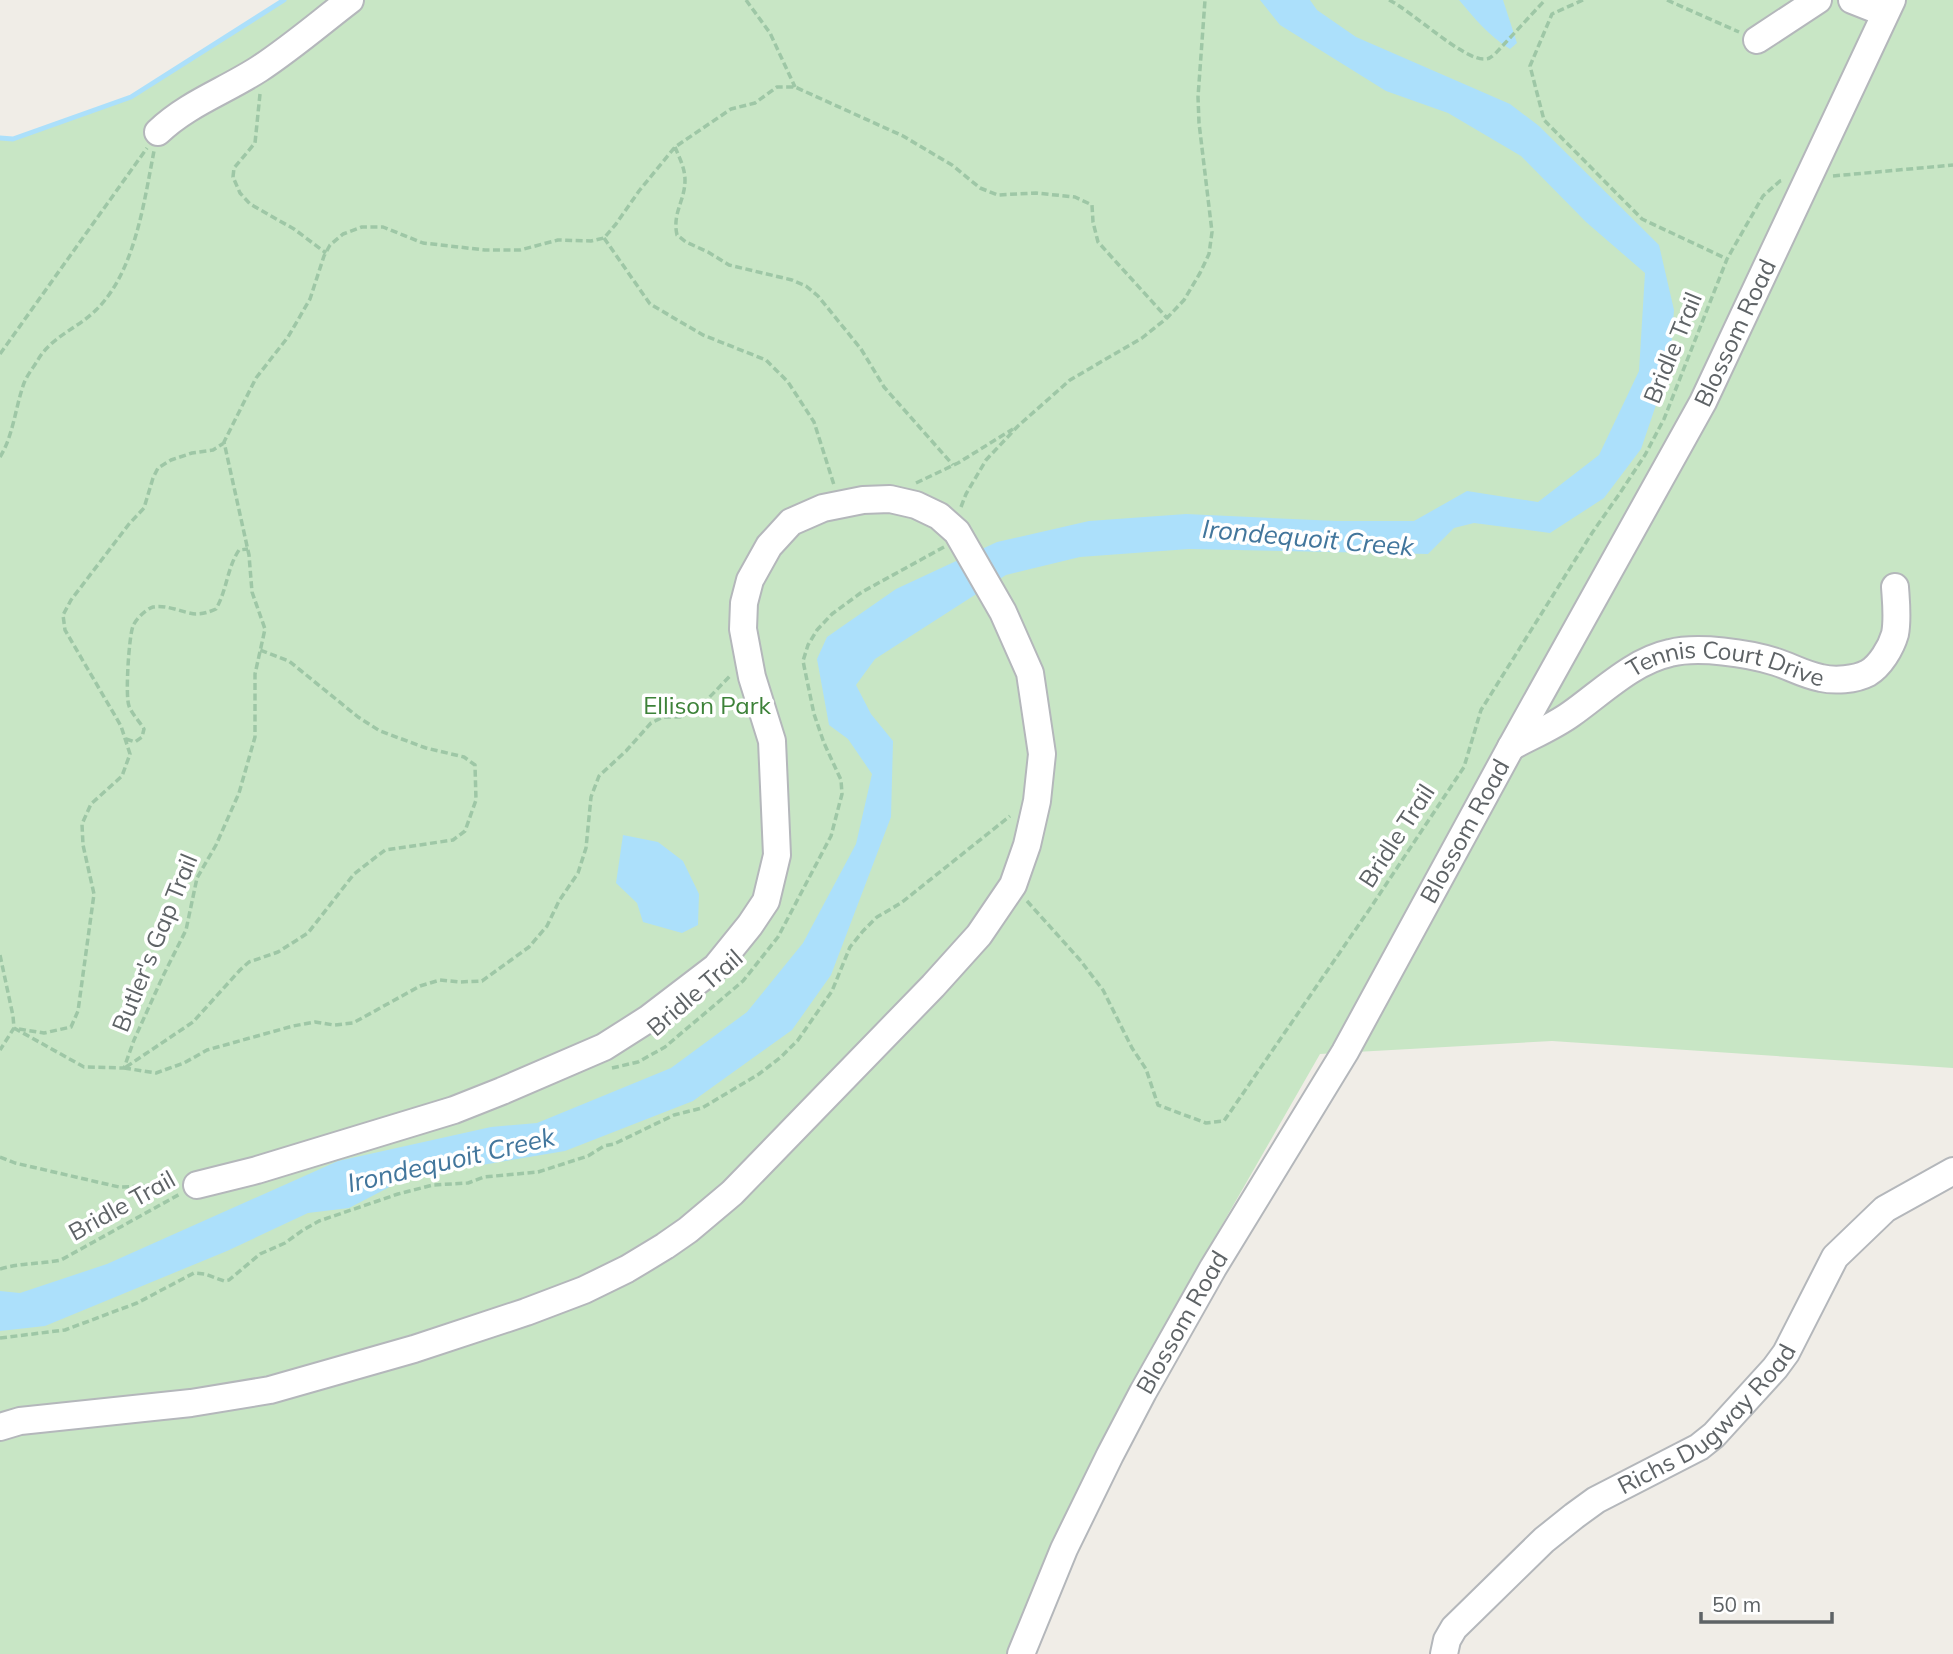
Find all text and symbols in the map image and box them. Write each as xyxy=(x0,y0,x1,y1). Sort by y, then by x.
street label: Blossom Road xyxy=(1687,254,1782,411)
street label: Bridle Trail xyxy=(1636,288,1708,408)
water label: Irondequoit Creek xyxy=(1201,512,1416,563)
text: Tennis Court Drive xyxy=(1621,634,1827,692)
street label: Tennis Court Drive xyxy=(1626,665,1828,693)
park label: Ellison Park xyxy=(643,690,771,720)
street label: Blossom Road xyxy=(1413,754,1516,908)
street label: Bridle Trail xyxy=(1352,778,1441,893)
street label: Butler's Gap Trail xyxy=(105,849,203,1036)
street label: Bridle Trail xyxy=(640,942,748,1042)
water label: Irondequoit Creek xyxy=(344,1119,559,1199)
street label: Bridle Trail xyxy=(63,1164,180,1247)
street label: Blossom Road xyxy=(1129,1245,1234,1399)
street label: Richs Dugway Road xyxy=(1612,1339,1802,1500)
scale bar xyxy=(1701,1580,1832,1624)
text: 50 m xyxy=(1712,1591,1761,1617)

